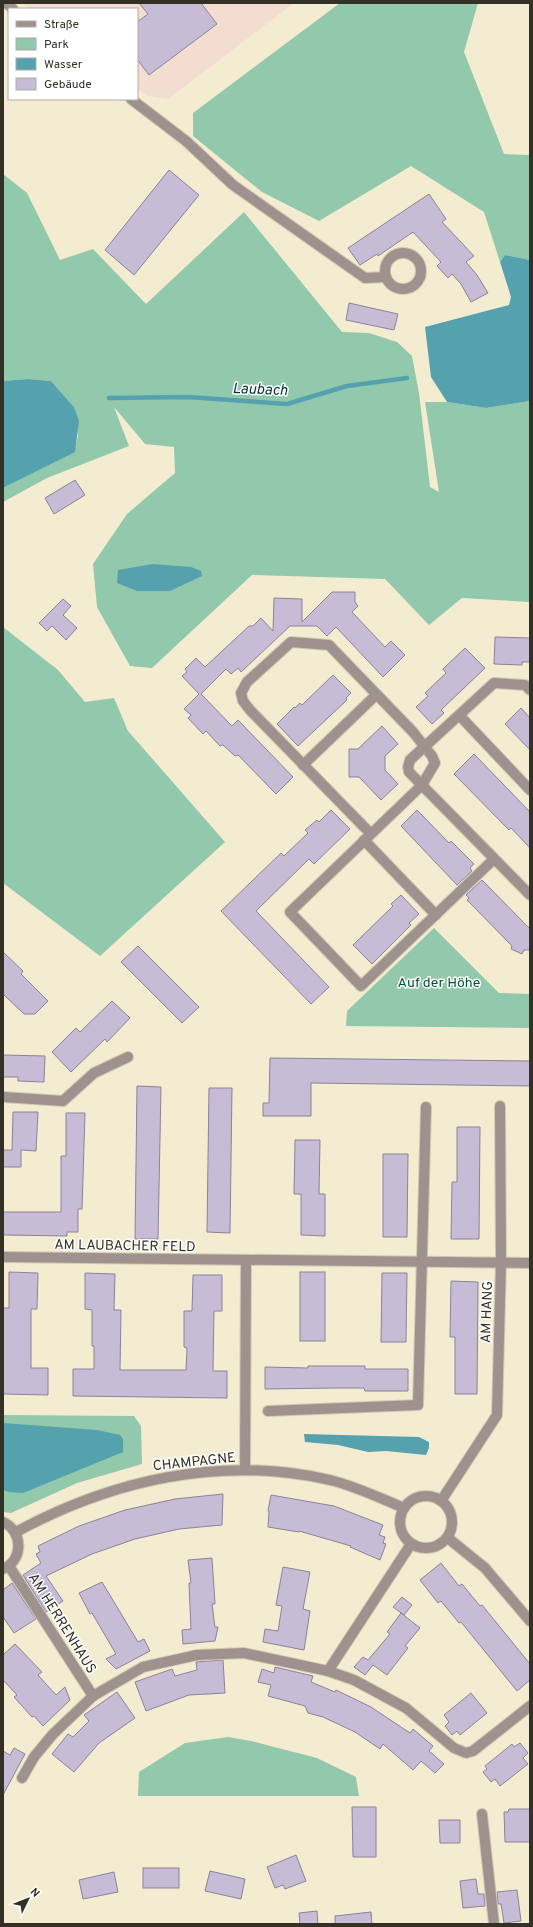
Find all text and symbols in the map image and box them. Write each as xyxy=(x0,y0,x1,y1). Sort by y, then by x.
legend xyxy=(8,8,138,100)
text: Straße xyxy=(44,17,79,33)
text: Park xyxy=(44,37,69,53)
text: Wasser xyxy=(44,57,83,73)
text: Gebäude xyxy=(44,77,92,93)
water label: Laubach xyxy=(232,380,288,401)
park label: Auf der Höhe xyxy=(398,975,480,992)
street label: AM LAUBACHER FELD xyxy=(54,1237,196,1256)
street label: AM HANG xyxy=(478,1281,497,1343)
street label: CHAMPAGNE xyxy=(152,1450,236,1475)
street label: AM HERRENHAUS xyxy=(24,1570,99,1677)
north arrow xyxy=(8,1879,48,1919)
text: N xyxy=(27,1885,42,1901)

